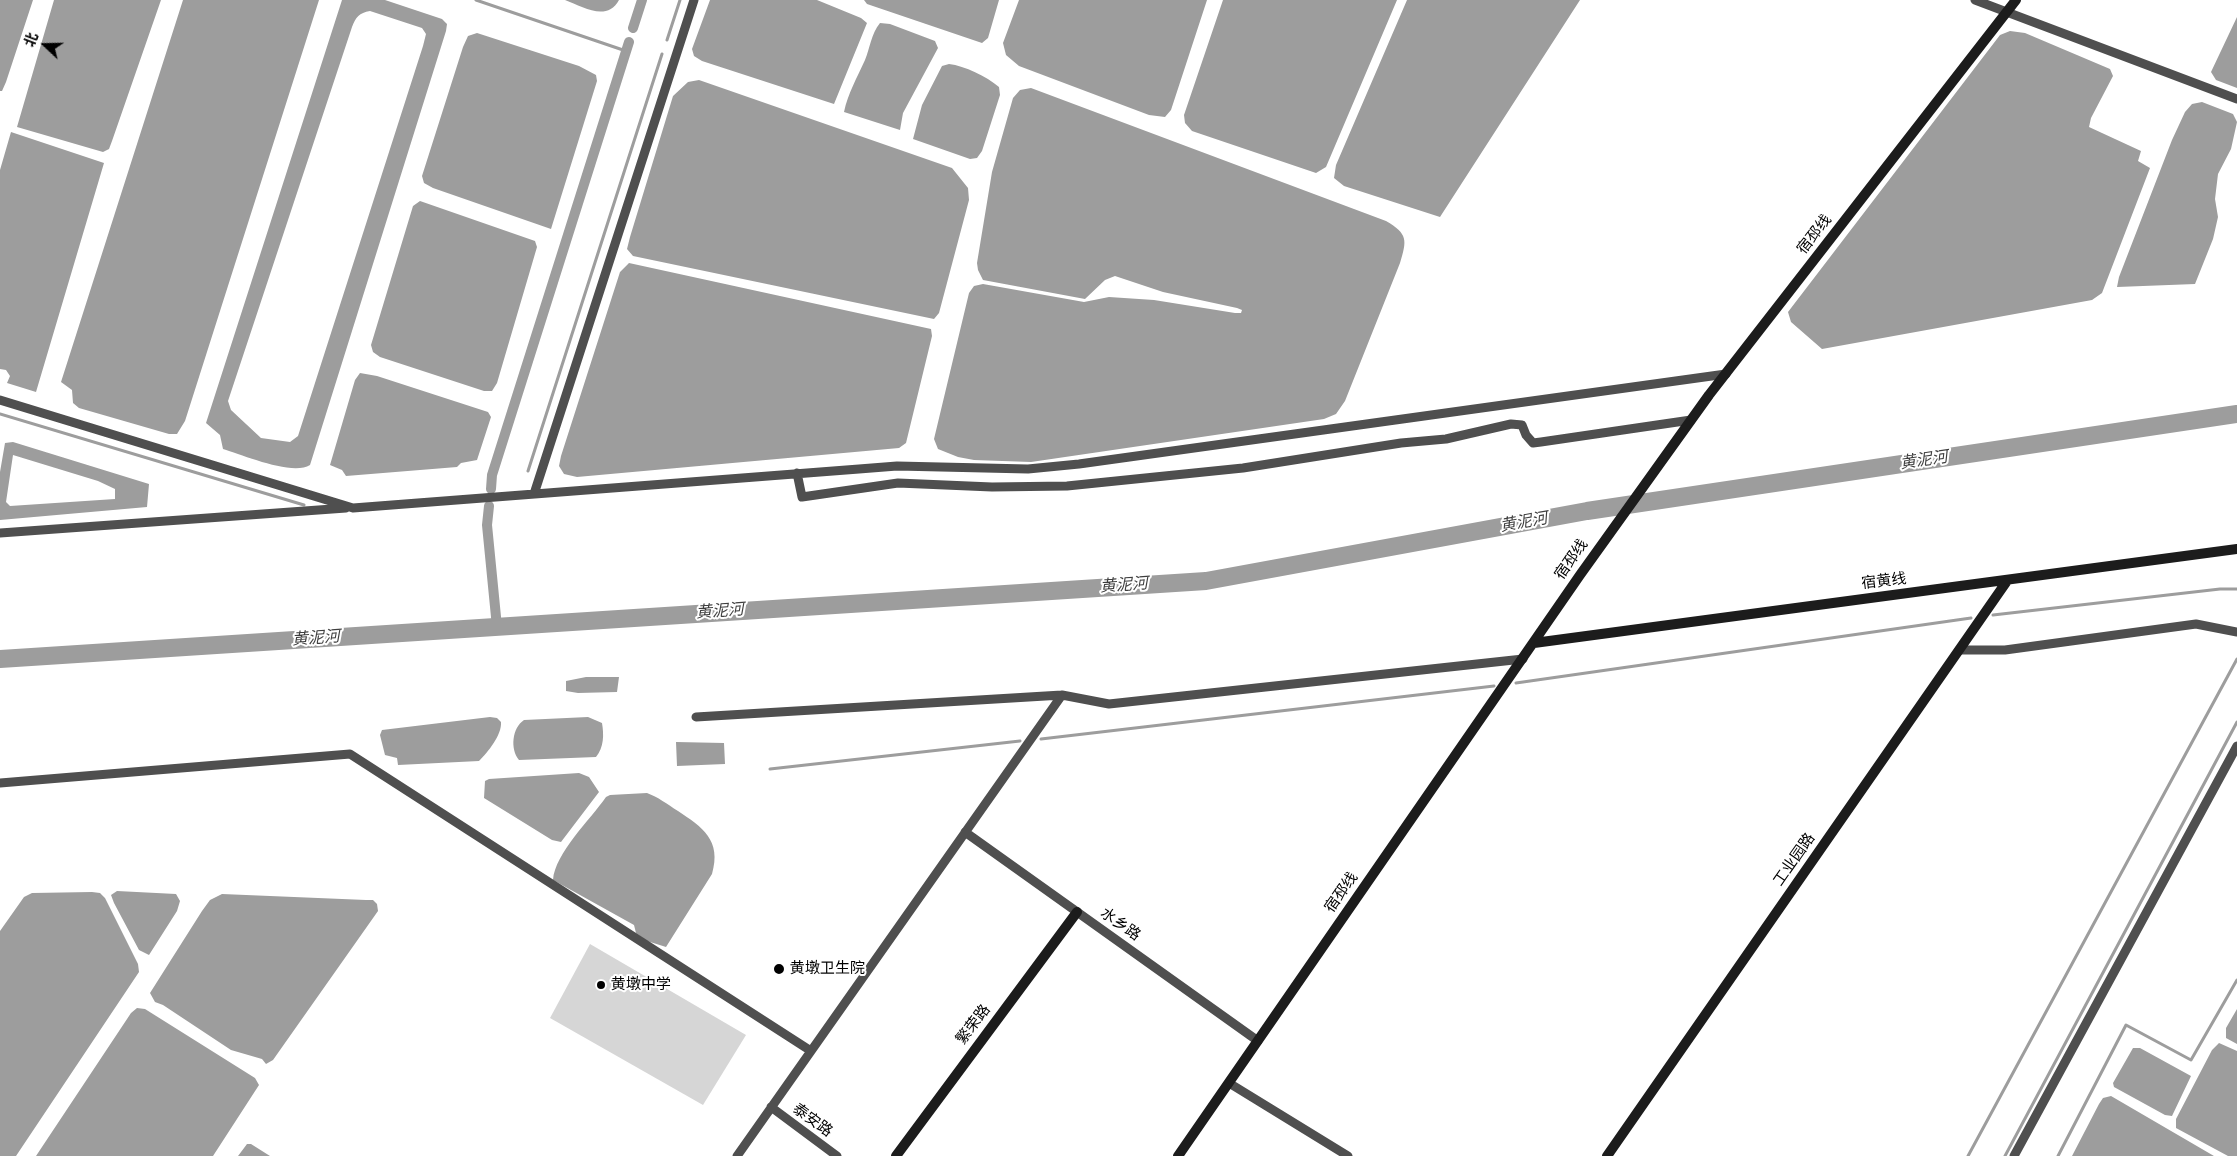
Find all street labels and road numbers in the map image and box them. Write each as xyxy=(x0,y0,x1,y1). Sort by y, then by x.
street label: 宿邳线 xyxy=(1794,212,1836,258)
street label: 宿邳线 xyxy=(1552,536,1592,584)
street label: 宿黄线 xyxy=(1861,570,1907,594)
street label: 工业园路 xyxy=(1770,830,1820,890)
street label: 宿邳线 xyxy=(1322,869,1362,917)
street label: 水乡路 xyxy=(1096,905,1144,945)
street label: 繁荣路 xyxy=(953,1002,995,1048)
street label: 泰安路 xyxy=(789,1100,835,1142)

